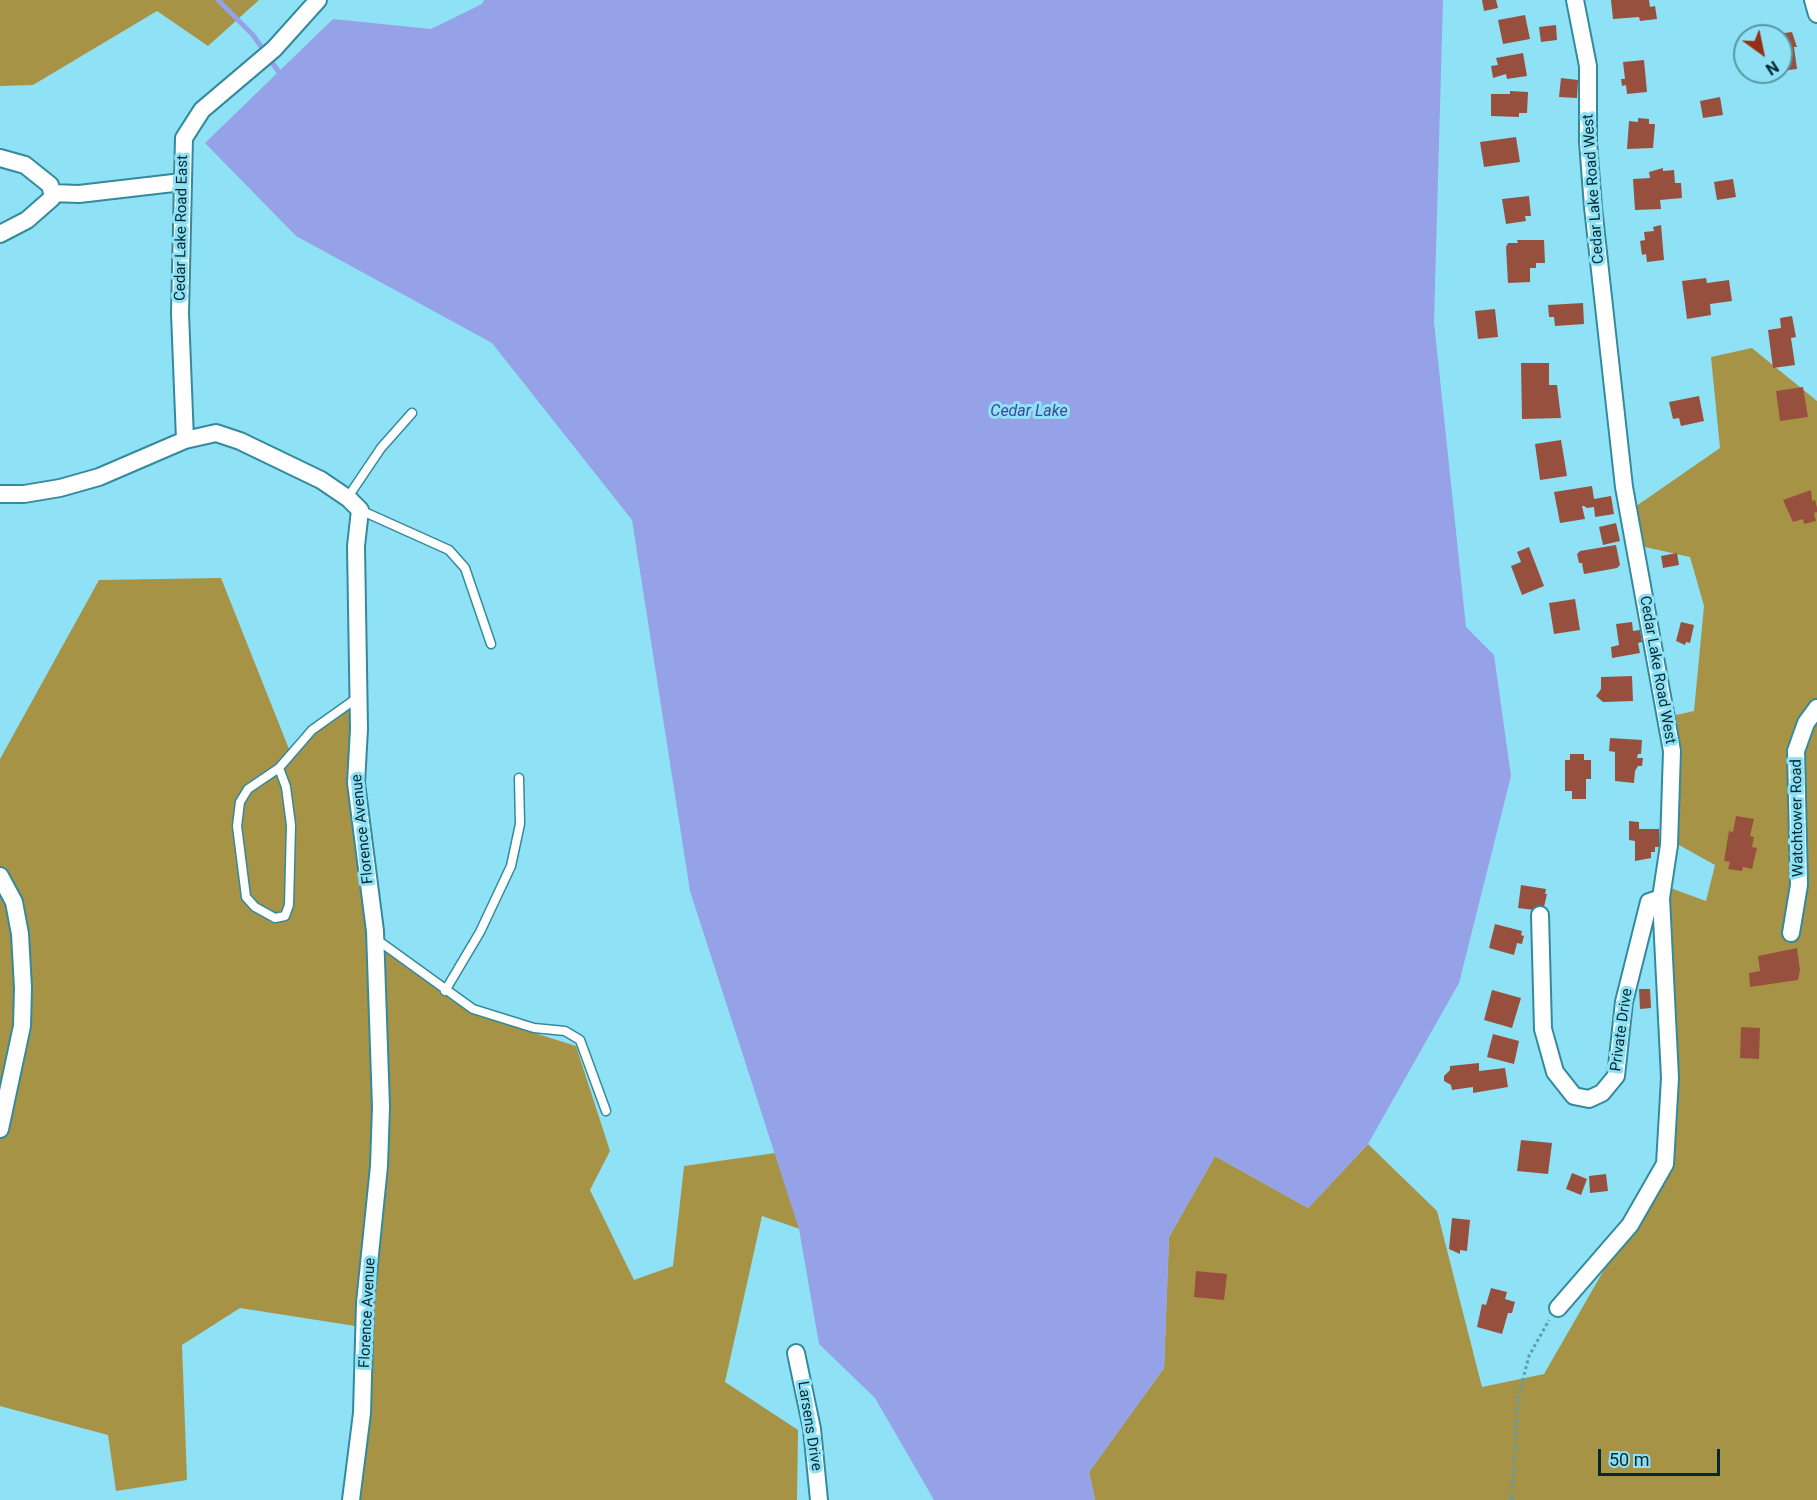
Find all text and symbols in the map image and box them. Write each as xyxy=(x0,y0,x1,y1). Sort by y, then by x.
north arrow xyxy=(1733,24,1793,84)
text: N xyxy=(1762,57,1782,79)
street label: Cedar Lake Road West xyxy=(1580,113,1608,265)
street label: Cedar Lake Road East xyxy=(172,155,192,301)
water label: Cedar Lake xyxy=(990,402,1068,422)
street label: Cedar Lake Road West xyxy=(1635,594,1679,746)
street label: Watchtower Road xyxy=(1788,759,1808,877)
street label: Florence Avenue xyxy=(348,773,378,885)
street label: Private Drive xyxy=(1607,987,1637,1073)
street label: Florence Avenue xyxy=(356,1257,380,1369)
street label: Larsens Drive xyxy=(793,1380,825,1472)
scale bar xyxy=(1601,1437,1722,1475)
text: 50 m xyxy=(1609,1449,1649,1470)

